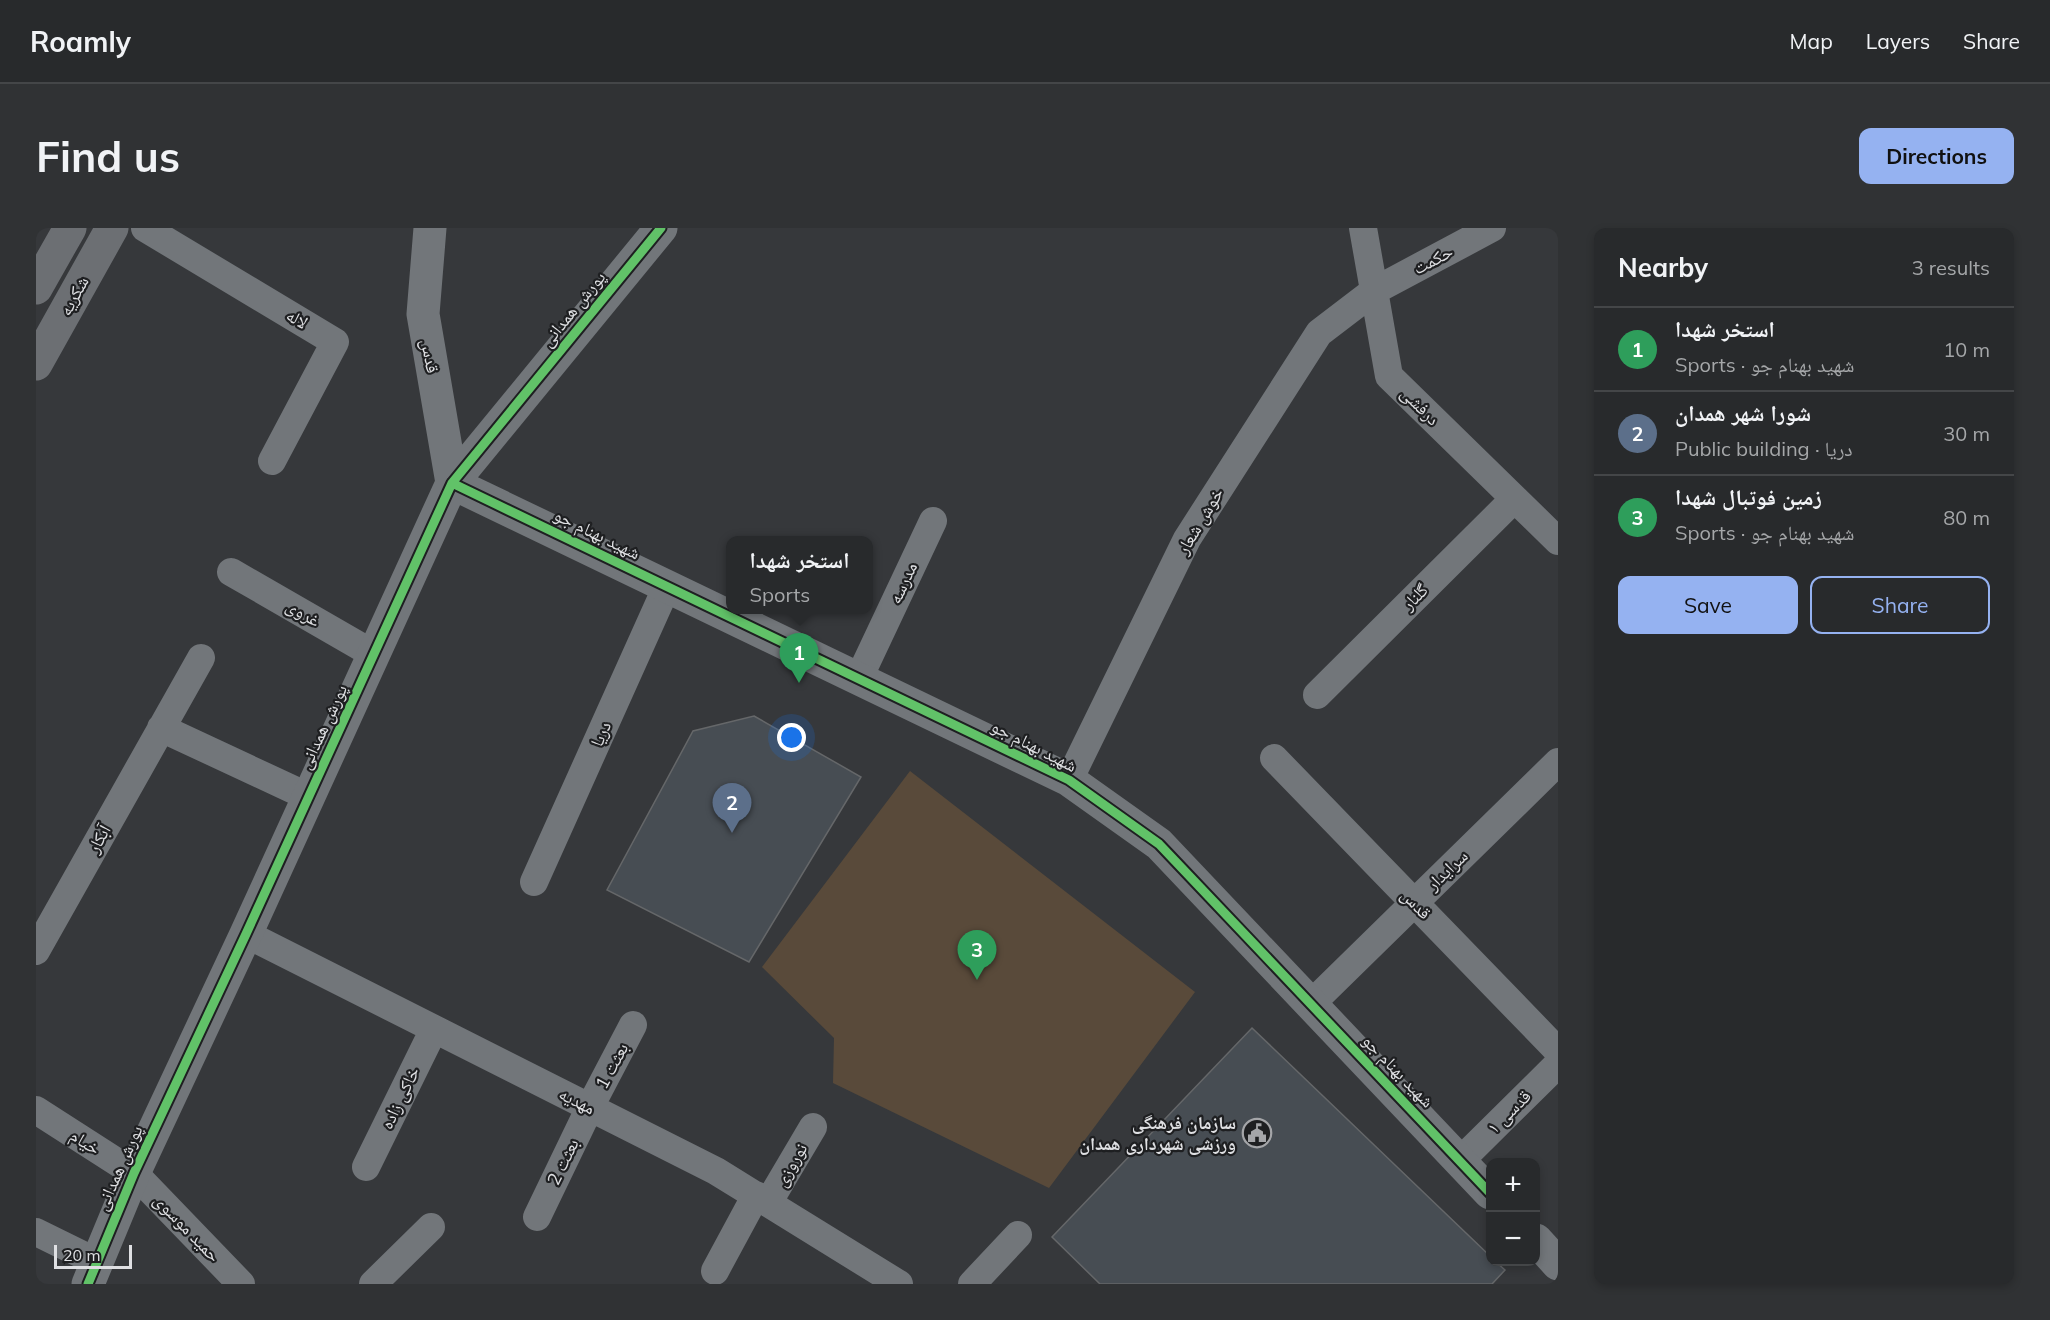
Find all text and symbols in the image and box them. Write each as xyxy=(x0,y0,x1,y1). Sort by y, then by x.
text: Roamly xyxy=(30,24,131,59)
text: Map xyxy=(1790,28,1833,54)
text: Layers xyxy=(1866,28,1930,54)
text: Share xyxy=(1963,28,2020,54)
button: Directions xyxy=(1859,128,2014,184)
text: Find us xyxy=(36,130,180,183)
street label: حکمت xyxy=(1409,240,1457,280)
text: Nearby xyxy=(1618,251,1708,284)
text: 3 results xyxy=(1912,255,1990,280)
street label: پورش همدانی xyxy=(535,266,610,351)
street label: شکریه xyxy=(53,272,94,320)
street label: لاله xyxy=(282,303,312,334)
text: استخر شهدا xyxy=(1675,315,1775,343)
street label: قدس xyxy=(416,337,445,375)
text: 1 xyxy=(1632,337,1644,362)
text: 10 m xyxy=(1943,337,1990,362)
text: Sports · شهید بهنام جو xyxy=(1675,352,1854,377)
street label: درفشی xyxy=(1396,381,1445,430)
text: شورا شهر همدان xyxy=(1675,399,1811,427)
text: 2 xyxy=(1632,421,1644,446)
text: 30 m xyxy=(1943,421,1990,446)
text: Public building · دریا xyxy=(1675,436,1853,461)
street label: خوش شعار xyxy=(1170,483,1228,559)
text: زمین فوتبال شهدا xyxy=(1675,483,1822,511)
street label: شهید بهنام جو xyxy=(550,503,644,565)
text: 3 xyxy=(1632,505,1644,530)
text: 80 m xyxy=(1943,505,1990,530)
text: Sports · شهید بهنام جو xyxy=(1675,520,1854,545)
popup xyxy=(726,536,873,614)
text: استخر شهدا xyxy=(750,546,849,574)
street label: مدرسه xyxy=(883,558,922,607)
button: Save xyxy=(1618,576,1798,634)
button: Share xyxy=(1810,576,1990,634)
street label: گلنار xyxy=(1396,578,1433,616)
text: Sports xyxy=(750,582,810,607)
street label: غروی xyxy=(282,594,325,632)
pin: 1 xyxy=(780,634,819,683)
street label: پورش همدانی xyxy=(293,681,352,773)
street label: شهید بهنام جو xyxy=(987,714,1081,778)
street label: دریا xyxy=(585,718,616,750)
your location xyxy=(777,723,806,752)
pin: 2 xyxy=(712,784,752,833)
street label: آبکار xyxy=(81,820,116,858)
street label: سرایدار xyxy=(1420,844,1472,896)
street label: قدس xyxy=(1396,883,1437,924)
pin: 3 xyxy=(958,930,996,980)
street label: شهید بهنام جو xyxy=(1357,1029,1439,1113)
street label: بعثت 1 xyxy=(590,1039,633,1093)
street label: خاکی زاده xyxy=(375,1063,424,1133)
street label: مهدیه xyxy=(555,1082,599,1119)
street label: قدسی ۱ xyxy=(1482,1085,1536,1139)
place label: سازمان فرهنگی ورزشی شهرداری همدان xyxy=(1079,1111,1236,1155)
public building icon: سازمان فرهنگی ورزشی شهرداری همدان xyxy=(1241,1117,1273,1149)
street label: پورش همدانی xyxy=(89,1121,148,1214)
street label: خیام xyxy=(65,1124,105,1160)
street label: بعثت 2 xyxy=(541,1135,584,1189)
street label: نوروزی xyxy=(769,1139,812,1191)
map controls xyxy=(1486,1158,1540,1266)
button: + xyxy=(1486,1158,1540,1212)
street label: حمید موسوی xyxy=(149,1189,226,1267)
button: − xyxy=(1486,1212,1540,1266)
scale bar xyxy=(54,1242,132,1270)
text: 20 m xyxy=(63,1245,100,1265)

